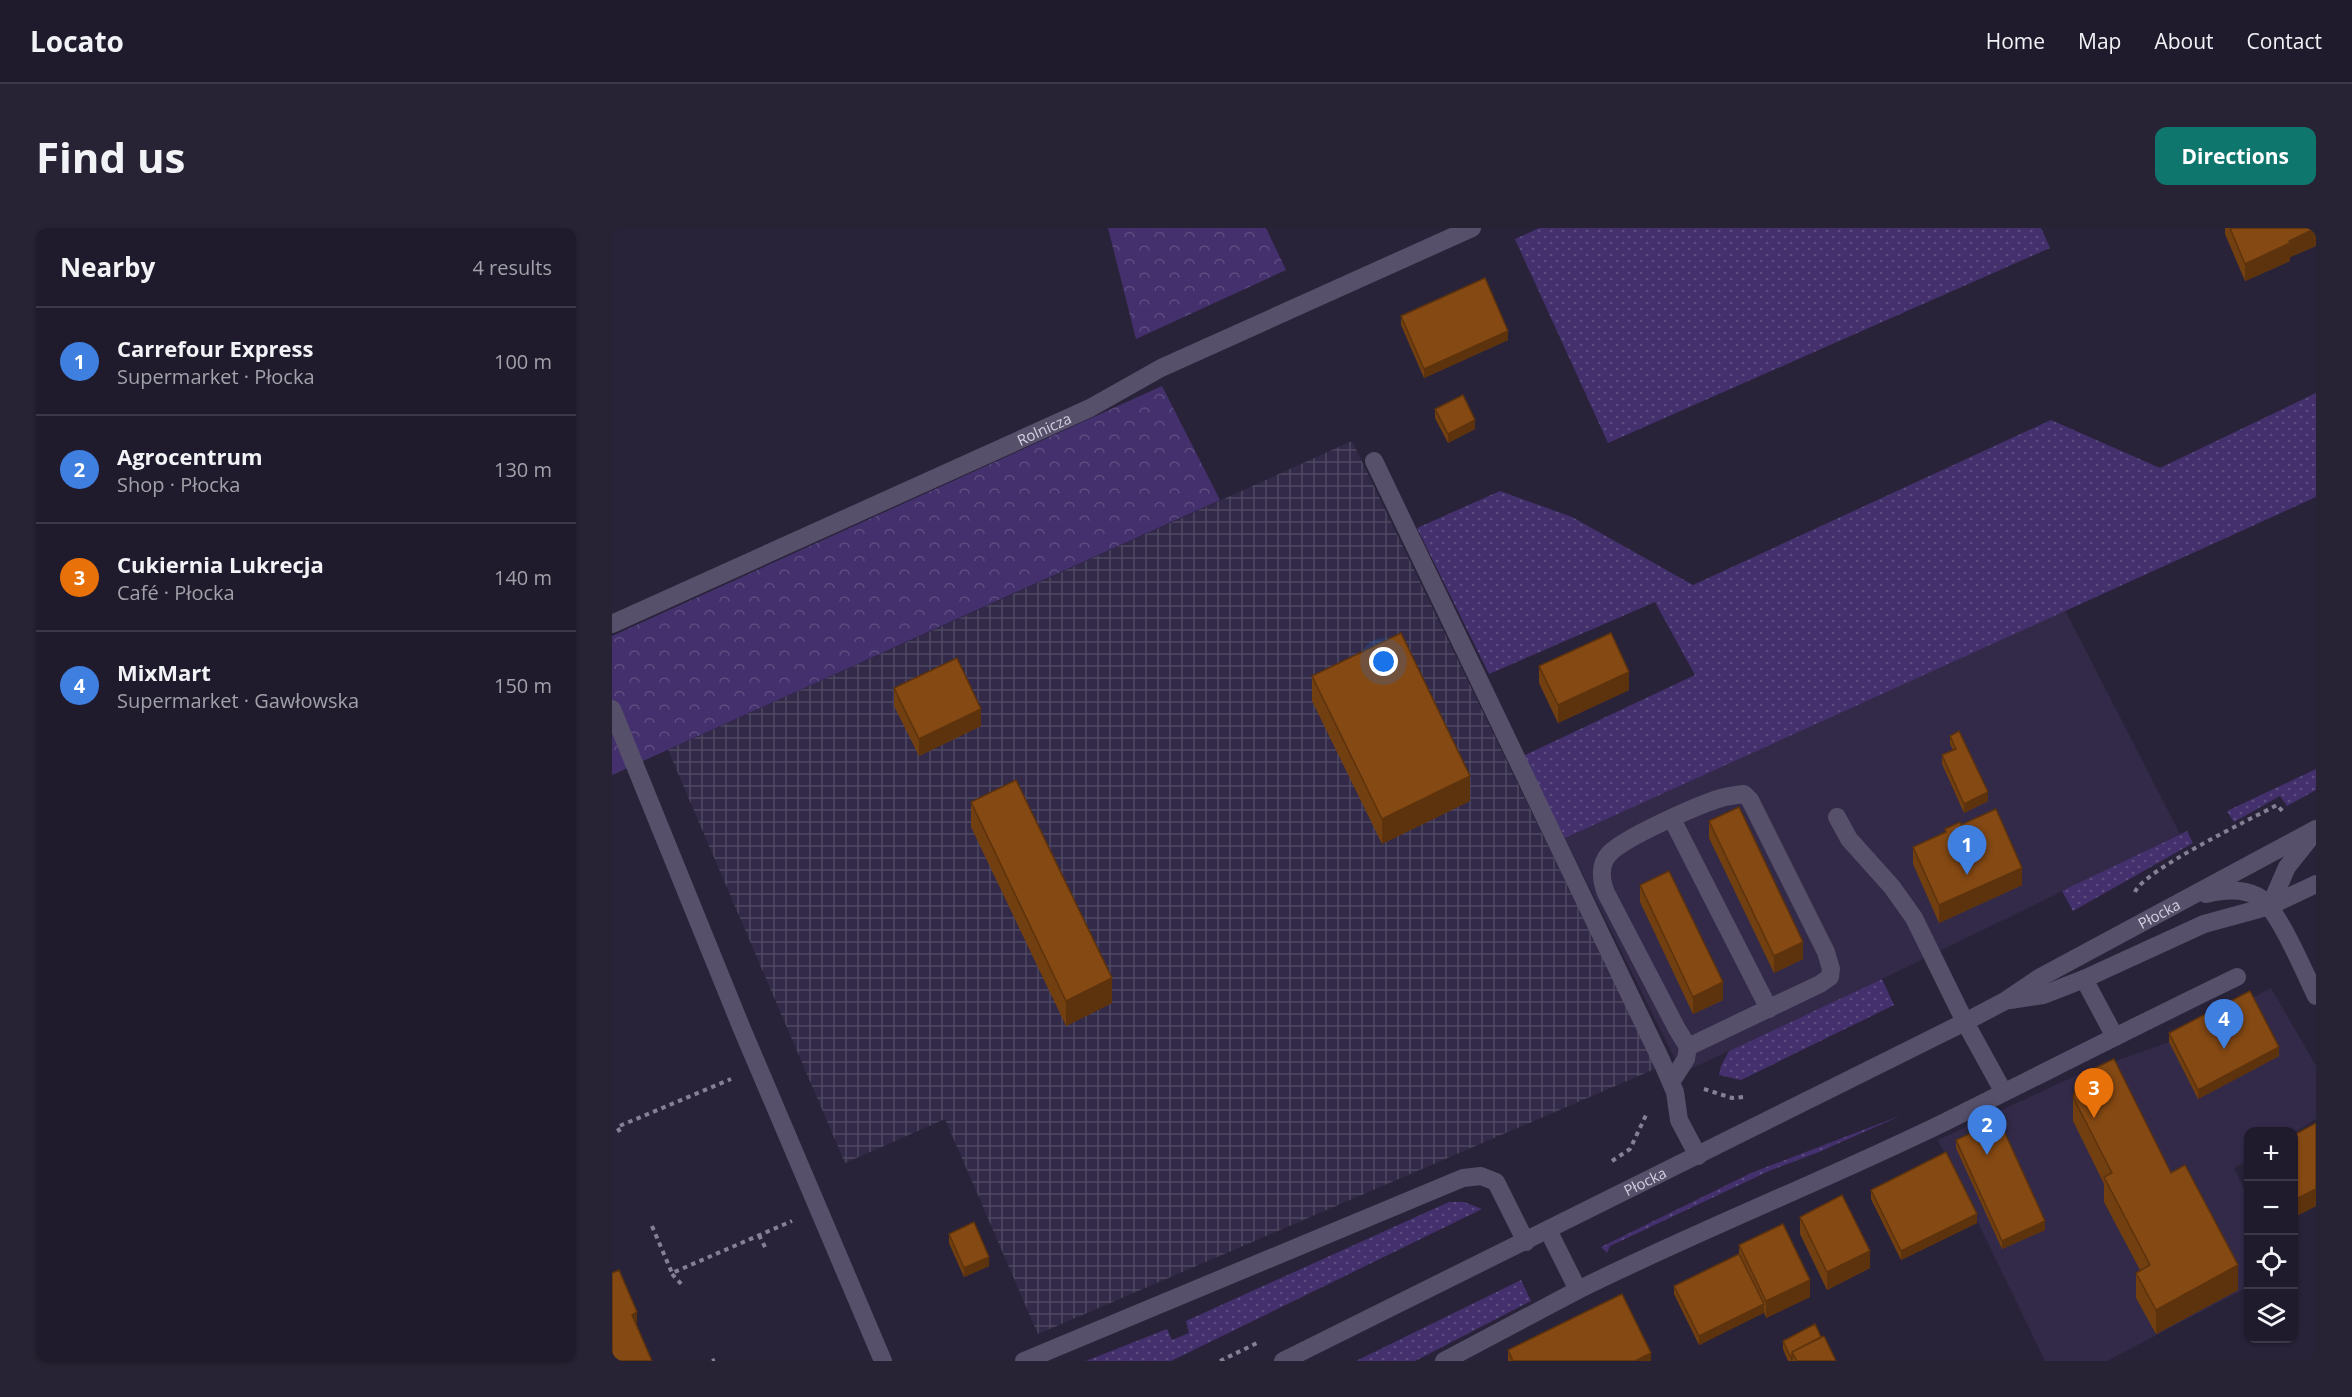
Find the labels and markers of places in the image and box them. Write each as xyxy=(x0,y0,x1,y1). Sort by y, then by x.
pin: 1 xyxy=(1948,826,1986,875)
pin: 4 xyxy=(2204,1000,2244,1049)
pin: 3 xyxy=(2074,1068,2114,1118)
pin: 2 xyxy=(1968,1106,2006,1155)

